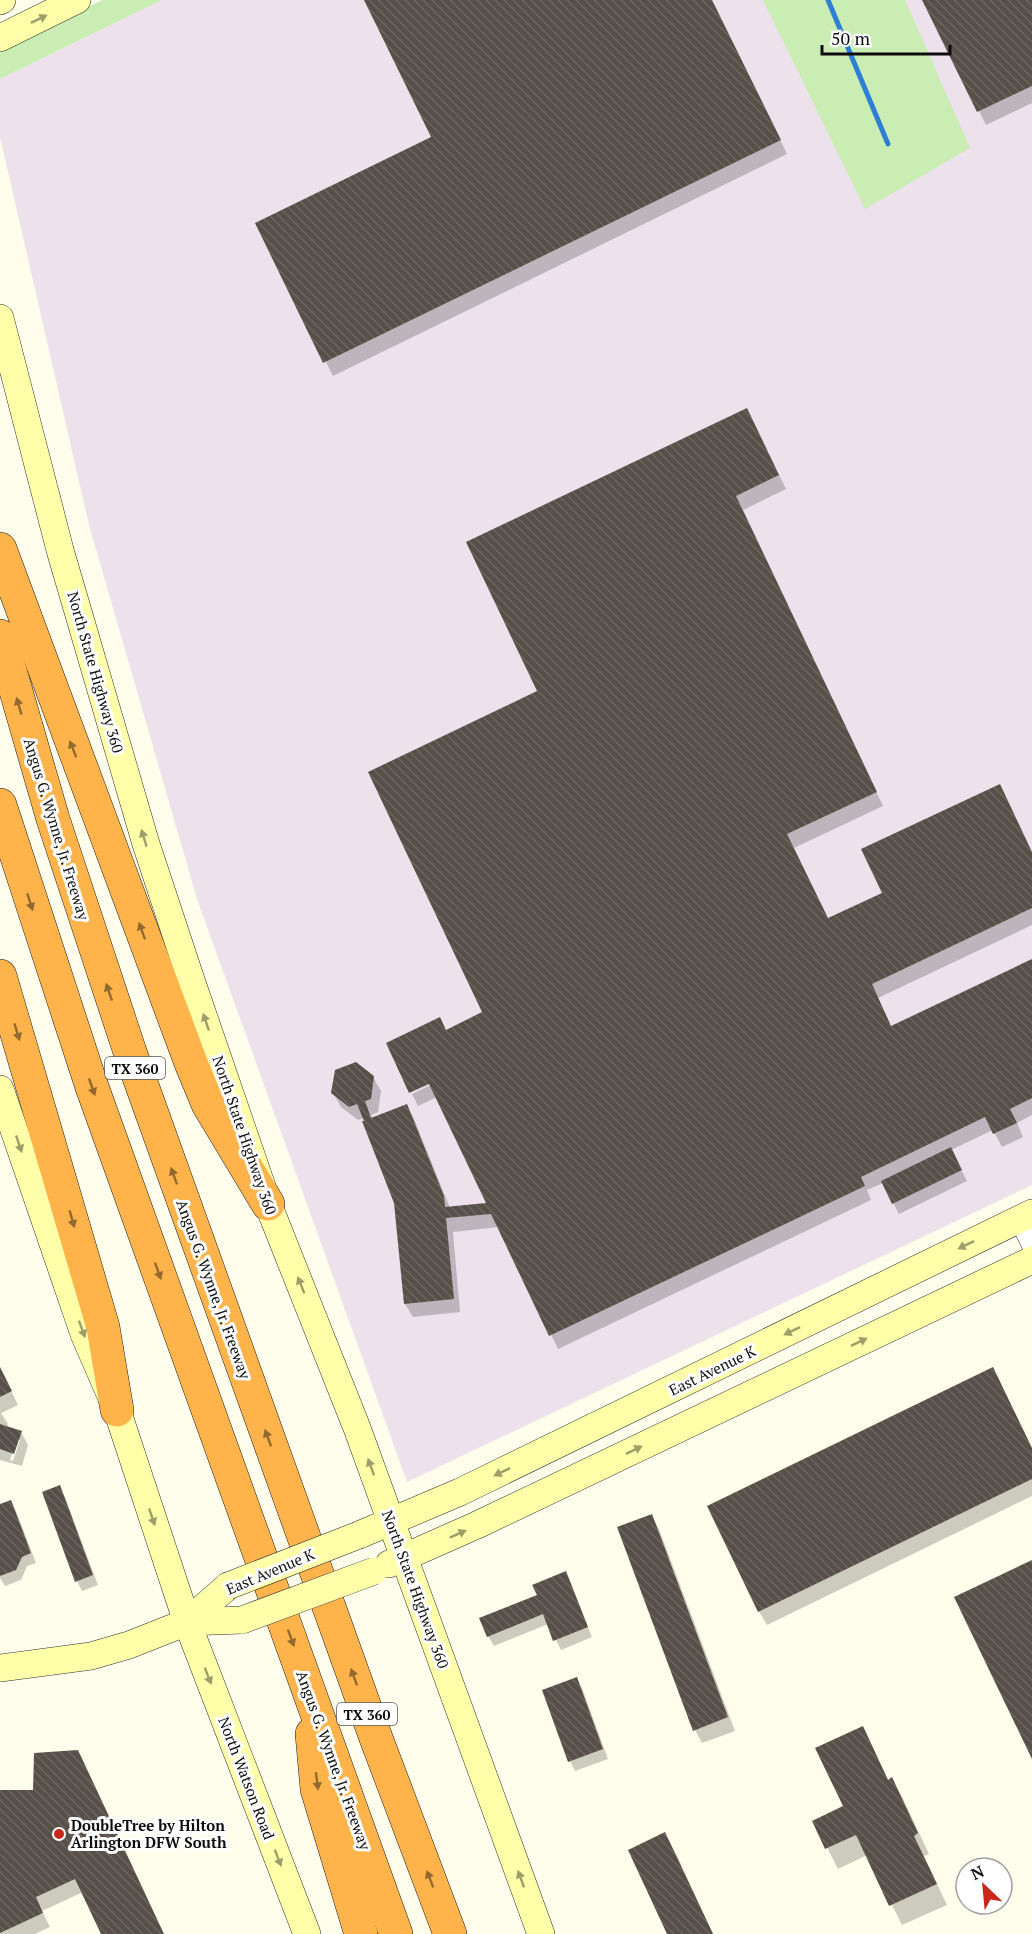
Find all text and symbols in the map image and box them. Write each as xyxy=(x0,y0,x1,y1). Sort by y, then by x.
one-way arrow xyxy=(30,14,47,24)
scale bar xyxy=(822,18,950,56)
text: 50 m xyxy=(831,26,871,50)
street label: North State Highway 360 xyxy=(63,589,129,755)
one-way arrow xyxy=(14,697,23,715)
street label: Angus G. Wynne, Jr. Freeway xyxy=(20,736,94,923)
one-way arrow xyxy=(68,740,78,758)
one-way arrow xyxy=(139,828,148,846)
one-way arrow xyxy=(26,893,36,911)
one-way arrow xyxy=(137,922,147,940)
one-way arrow xyxy=(104,983,114,1001)
one-way arrow xyxy=(200,1013,210,1031)
one-way arrow xyxy=(13,1023,22,1041)
street label: North State Highway 360 xyxy=(208,1053,282,1217)
road number: TX 360 xyxy=(105,1057,165,1079)
one-way arrow xyxy=(87,1078,97,1096)
one-way arrow xyxy=(14,1135,24,1153)
one-way arrow xyxy=(168,1167,178,1185)
street label: Angus G. Wynne, Jr. Freeway xyxy=(172,1197,256,1382)
one-way arrow xyxy=(68,1210,77,1228)
one-way arrow xyxy=(958,1240,975,1249)
one-way arrow xyxy=(154,1262,164,1280)
one-way arrow xyxy=(296,1275,306,1293)
one-way arrow xyxy=(78,1320,88,1338)
one-way arrow xyxy=(783,1326,800,1336)
one-way arrow xyxy=(850,1338,867,1347)
street label: East Avenue K xyxy=(665,1340,759,1400)
one-way arrow xyxy=(263,1429,273,1447)
one-way arrow xyxy=(625,1446,642,1455)
one-way arrow xyxy=(366,1457,376,1475)
one-way arrow xyxy=(494,1467,511,1476)
street label: North State Highway 360 xyxy=(378,1507,454,1671)
one-way arrow xyxy=(147,1508,157,1526)
one-way arrow xyxy=(449,1529,467,1539)
street label: East Avenue K xyxy=(223,1543,318,1599)
one-way arrow xyxy=(286,1629,296,1647)
one-way arrow xyxy=(204,1667,213,1685)
street label: Angus G. Wynne, Jr. Freeway xyxy=(292,1668,376,1853)
one-way arrow xyxy=(348,1668,358,1686)
road number: TX 360 xyxy=(337,1703,397,1725)
street label: North Watson Road xyxy=(214,1714,280,1842)
one-way arrow xyxy=(312,1772,321,1791)
place label: DoubleTree by Hilton Arlington DFW South xyxy=(71,1815,227,1852)
marker: DoubleTree by Hilton Arlington DFW South xyxy=(52,1827,66,1841)
one-way arrow xyxy=(273,1850,283,1868)
north arrow xyxy=(954,1856,1014,1916)
text: N xyxy=(967,1860,988,1885)
one-way arrow xyxy=(424,1870,434,1888)
one-way arrow xyxy=(515,1870,525,1888)

